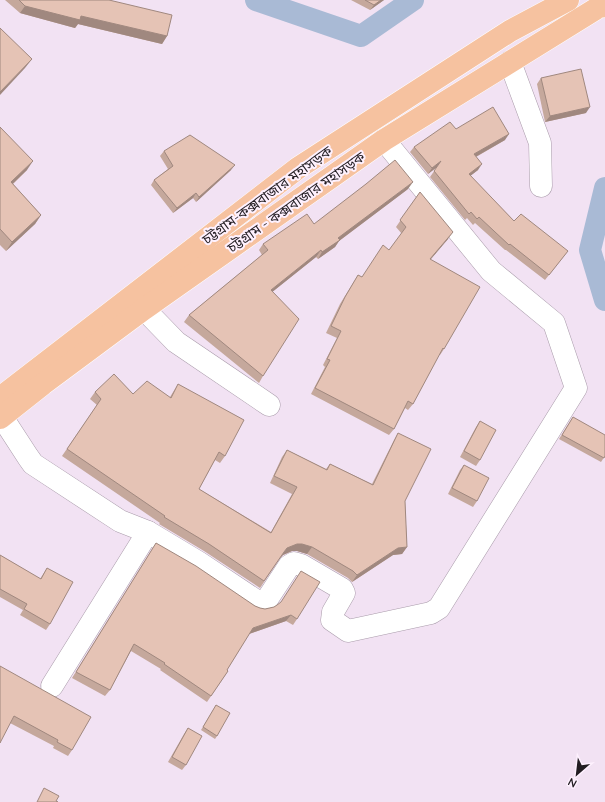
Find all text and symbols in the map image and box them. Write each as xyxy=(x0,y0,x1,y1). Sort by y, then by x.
street label: চট্টগ্রাম-কক্সবাজার মহাসড়ক xyxy=(198,141,336,249)
street label: চট্টগ্রাম - কক্সবাজার মহাসড়ক xyxy=(223,147,369,257)
north arrow xyxy=(557,754,597,794)
text: N xyxy=(565,775,579,791)

